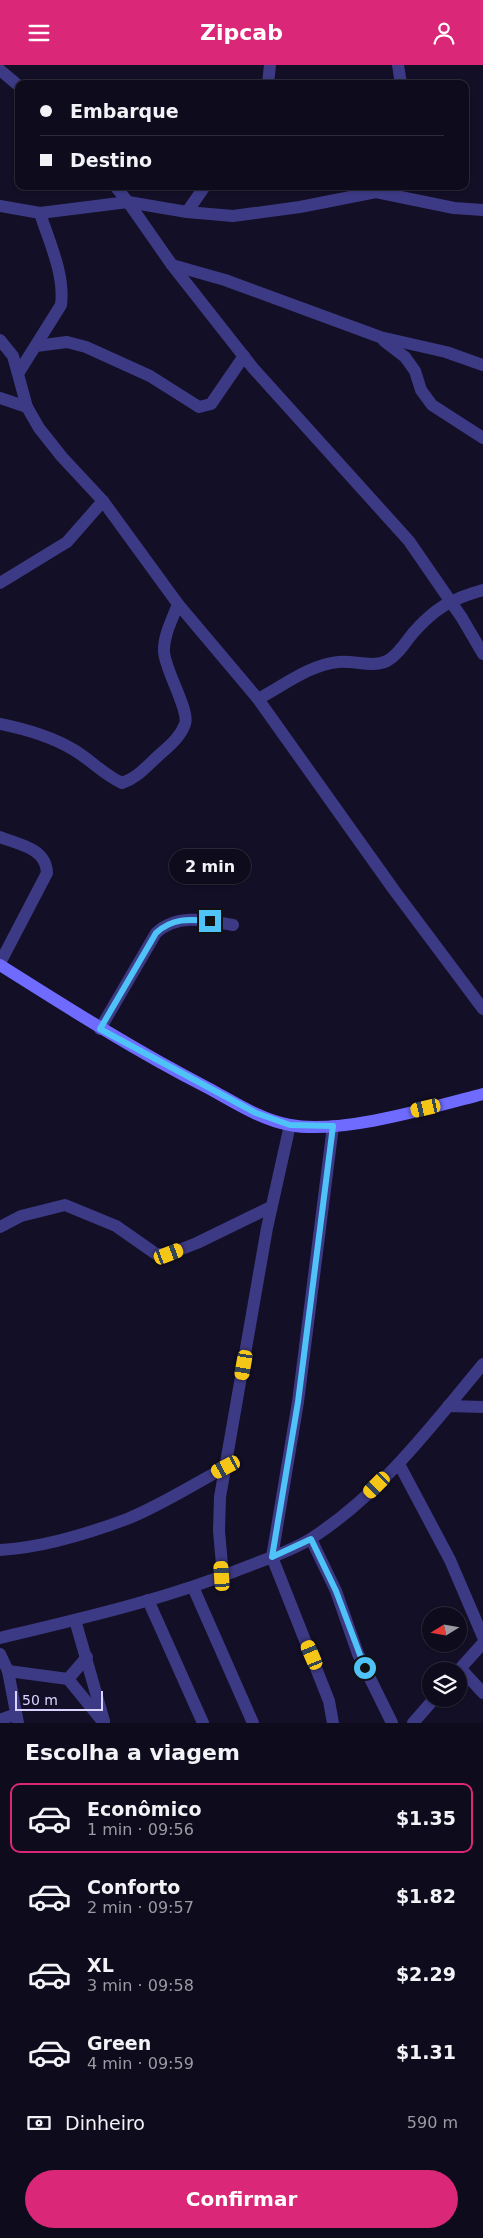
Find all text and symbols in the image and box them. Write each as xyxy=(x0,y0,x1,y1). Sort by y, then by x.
icon: menu xyxy=(25,19,53,47)
icon: person xyxy=(430,19,458,47)
text: Zipcab xyxy=(200,20,283,45)
text: Embarque xyxy=(70,100,179,122)
text: Destino xyxy=(70,149,152,171)
callout: 2 min xyxy=(169,849,251,883)
text: 2 min xyxy=(185,857,235,876)
route end xyxy=(199,910,221,932)
car xyxy=(409,1097,442,1119)
car xyxy=(152,1242,185,1266)
car xyxy=(234,1349,253,1381)
car xyxy=(209,1453,242,1481)
car xyxy=(361,1469,392,1501)
car xyxy=(213,1561,230,1591)
north arrow xyxy=(422,1607,468,1653)
map controls xyxy=(422,1607,467,1707)
car xyxy=(299,1638,324,1672)
route start xyxy=(354,1657,376,1679)
button: layers xyxy=(422,1662,467,1707)
scale bar xyxy=(15,1688,102,1711)
text: 50 m xyxy=(22,1692,58,1708)
text: Escolha a viagem xyxy=(25,1740,240,1765)
icon: car xyxy=(27,1796,72,1841)
text: Econômico xyxy=(87,1798,202,1820)
text: $1.35 xyxy=(396,1807,456,1829)
text: 1 min · 09:56 xyxy=(87,1820,194,1839)
icon: car xyxy=(27,1874,72,1919)
text: Conforto xyxy=(87,1876,180,1898)
text: $1.82 xyxy=(396,1885,456,1907)
text: 2 min · 09:57 xyxy=(87,1898,194,1917)
icon: car xyxy=(27,1952,72,1997)
text: XL xyxy=(87,1954,114,1976)
text: $2.29 xyxy=(396,1963,456,1985)
text: 3 min · 09:58 xyxy=(87,1976,194,1995)
icon: car xyxy=(27,2030,72,2075)
text: Green xyxy=(87,2032,151,2054)
text: $1.31 xyxy=(396,2041,456,2063)
text: 4 min · 09:59 xyxy=(87,2054,194,2073)
icon: cash xyxy=(25,2109,53,2137)
text: Dinheiro xyxy=(65,2112,145,2134)
text: 590 m xyxy=(407,2113,458,2132)
button: Confirmar xyxy=(25,2170,458,2228)

